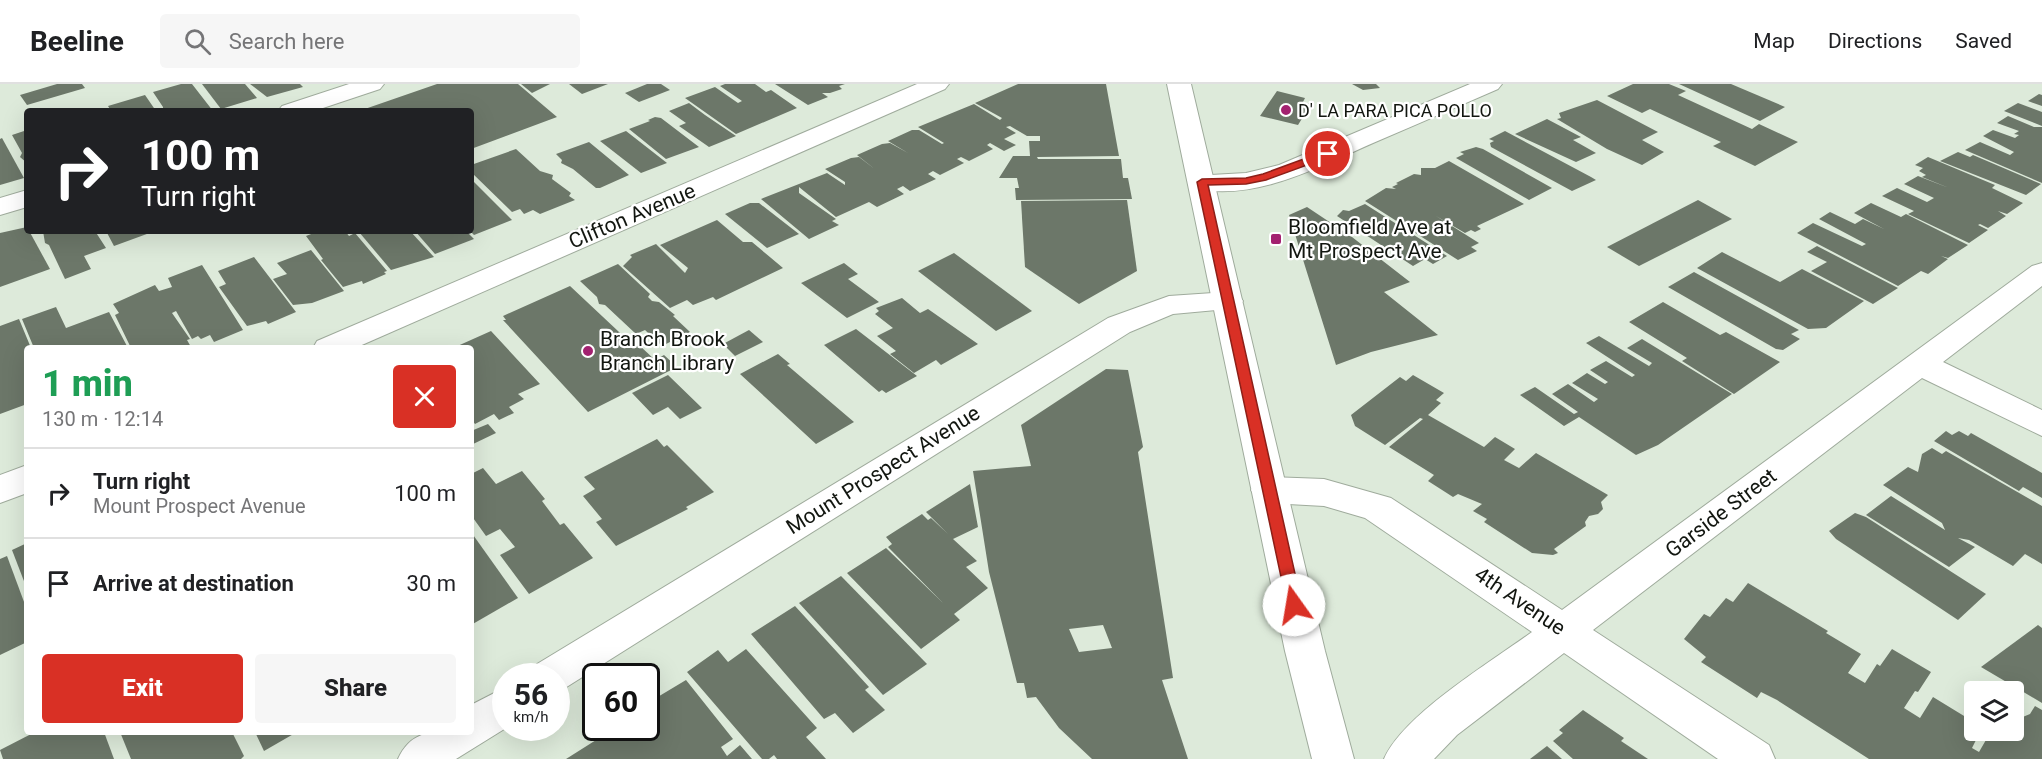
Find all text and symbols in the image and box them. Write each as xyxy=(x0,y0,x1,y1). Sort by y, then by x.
search box xyxy=(160,14,580,68)
text: Beeline xyxy=(30,25,124,58)
icon: search xyxy=(181,25,214,58)
text: Search here xyxy=(229,29,345,54)
text: Map xyxy=(1753,29,1795,53)
text: Directions xyxy=(1828,29,1922,53)
text: Saved xyxy=(1955,29,2012,53)
place label: D' LA PARA PICA POLLO xyxy=(1298,100,1492,121)
marker: D' LA PARA PICA POLLO xyxy=(1279,103,1293,117)
pin xyxy=(1302,128,1353,179)
text: 100 m xyxy=(141,131,260,180)
icon: right xyxy=(42,132,120,210)
icon: arrive xyxy=(1311,137,1344,170)
street label: Clifton Avenue xyxy=(565,179,699,253)
text: Turn right xyxy=(141,181,256,213)
place label: Bloomfield Ave at Mt Prospect Ave xyxy=(1288,215,1451,263)
marker: Bloomfield Ave at Mt Prospect Ave xyxy=(1269,232,1283,246)
place label: Branch Brook Branch Library xyxy=(600,327,734,375)
marker: Branch Brook Branch Library xyxy=(581,344,595,358)
text: 1 min xyxy=(42,363,133,405)
button: close xyxy=(393,365,456,428)
street label: Mount Prospect Avenue xyxy=(782,401,984,539)
text: 130 m · 12:14 xyxy=(42,407,163,431)
street label: Garside Street xyxy=(1661,464,1781,562)
text: Turn right xyxy=(93,469,190,494)
icon: right xyxy=(42,477,75,510)
text: 100 m xyxy=(394,481,456,506)
text: Mount Prospect Avenue xyxy=(93,494,306,518)
street label: 4th Avenue xyxy=(1470,562,1570,640)
icon: arrive xyxy=(42,567,75,600)
text: Arrive at destination xyxy=(93,571,294,596)
text: 30 m xyxy=(407,571,456,596)
position arrow xyxy=(1262,573,1326,637)
button: Exit xyxy=(42,654,243,723)
button: Share xyxy=(255,654,456,723)
speed limit sign: 60 xyxy=(582,663,660,741)
text: 56 xyxy=(514,677,548,712)
map controls xyxy=(1964,681,2024,741)
button: layers xyxy=(1964,681,2024,741)
text: km/h xyxy=(513,708,549,726)

